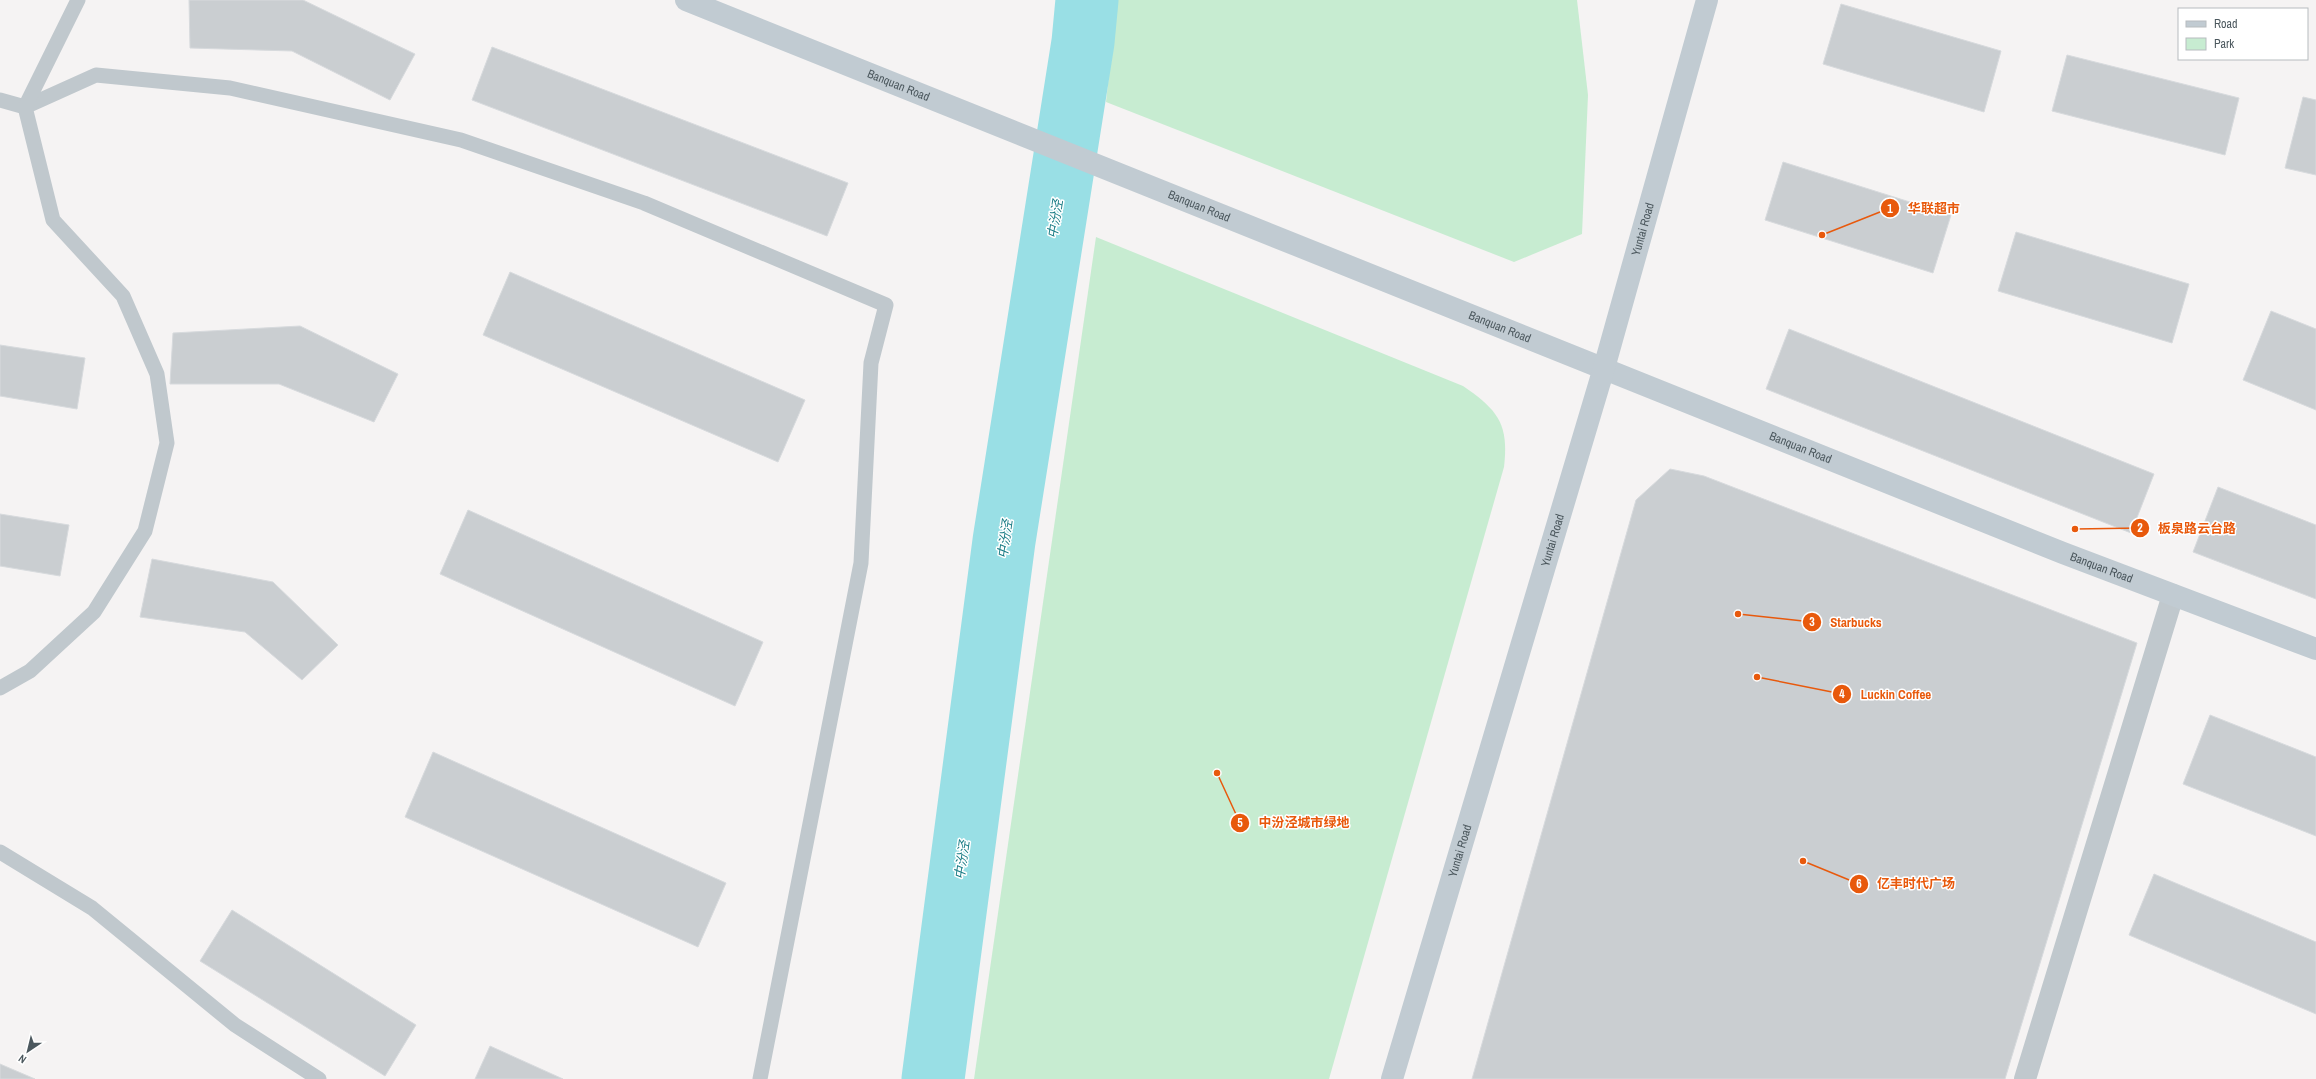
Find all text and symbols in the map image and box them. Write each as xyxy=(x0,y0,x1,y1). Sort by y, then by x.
legend xyxy=(2178,8,2308,60)
text: Road xyxy=(2214,16,2238,32)
text: Park xyxy=(2214,36,2234,52)
street label: Banquan Road xyxy=(865,66,932,105)
street label: Banquan Road xyxy=(1166,186,1233,226)
water label: 中汾泾 xyxy=(1044,196,1067,240)
callout: 华联超市 xyxy=(1880,196,1968,221)
text: 华联超市 xyxy=(1908,200,1960,217)
street label: Yuntai Road xyxy=(1628,201,1658,258)
text: 1 xyxy=(1887,201,1893,217)
street label: Banquan Road xyxy=(1466,307,1533,347)
street label: Banquan Road xyxy=(1767,428,1834,467)
street label: Yuntai Road xyxy=(1537,512,1568,569)
callout: 板泉路云台路 xyxy=(2130,516,2244,541)
water label: 中汾泾 xyxy=(994,517,1016,560)
text: 2 xyxy=(2137,520,2143,536)
text: 板泉路云台路 xyxy=(2158,520,2236,537)
street label: Banquan Road xyxy=(2068,548,2135,587)
callout: Starbucks xyxy=(1802,610,1890,635)
text: 3 xyxy=(1809,614,1815,630)
text: Starbucks xyxy=(1830,614,1882,631)
callout: Luckin Coffee xyxy=(1832,682,1939,707)
text: 4 xyxy=(1839,686,1845,702)
text: Luckin Coffee xyxy=(1861,686,1931,703)
callout: 中汾泾城市绿地 xyxy=(1230,810,1357,835)
text: 中汾泾城市绿地 xyxy=(1258,814,1350,831)
text: 5 xyxy=(1237,815,1243,831)
street label: Yuntai Road xyxy=(1445,823,1475,879)
water label: 中汾泾 xyxy=(951,838,973,881)
callout: 亿丰时代广场 xyxy=(1849,871,1963,896)
text: 亿丰时代广场 xyxy=(1877,875,1955,892)
text: 6 xyxy=(1856,876,1862,892)
north arrow xyxy=(8,1031,48,1071)
text: N xyxy=(16,1052,29,1067)

